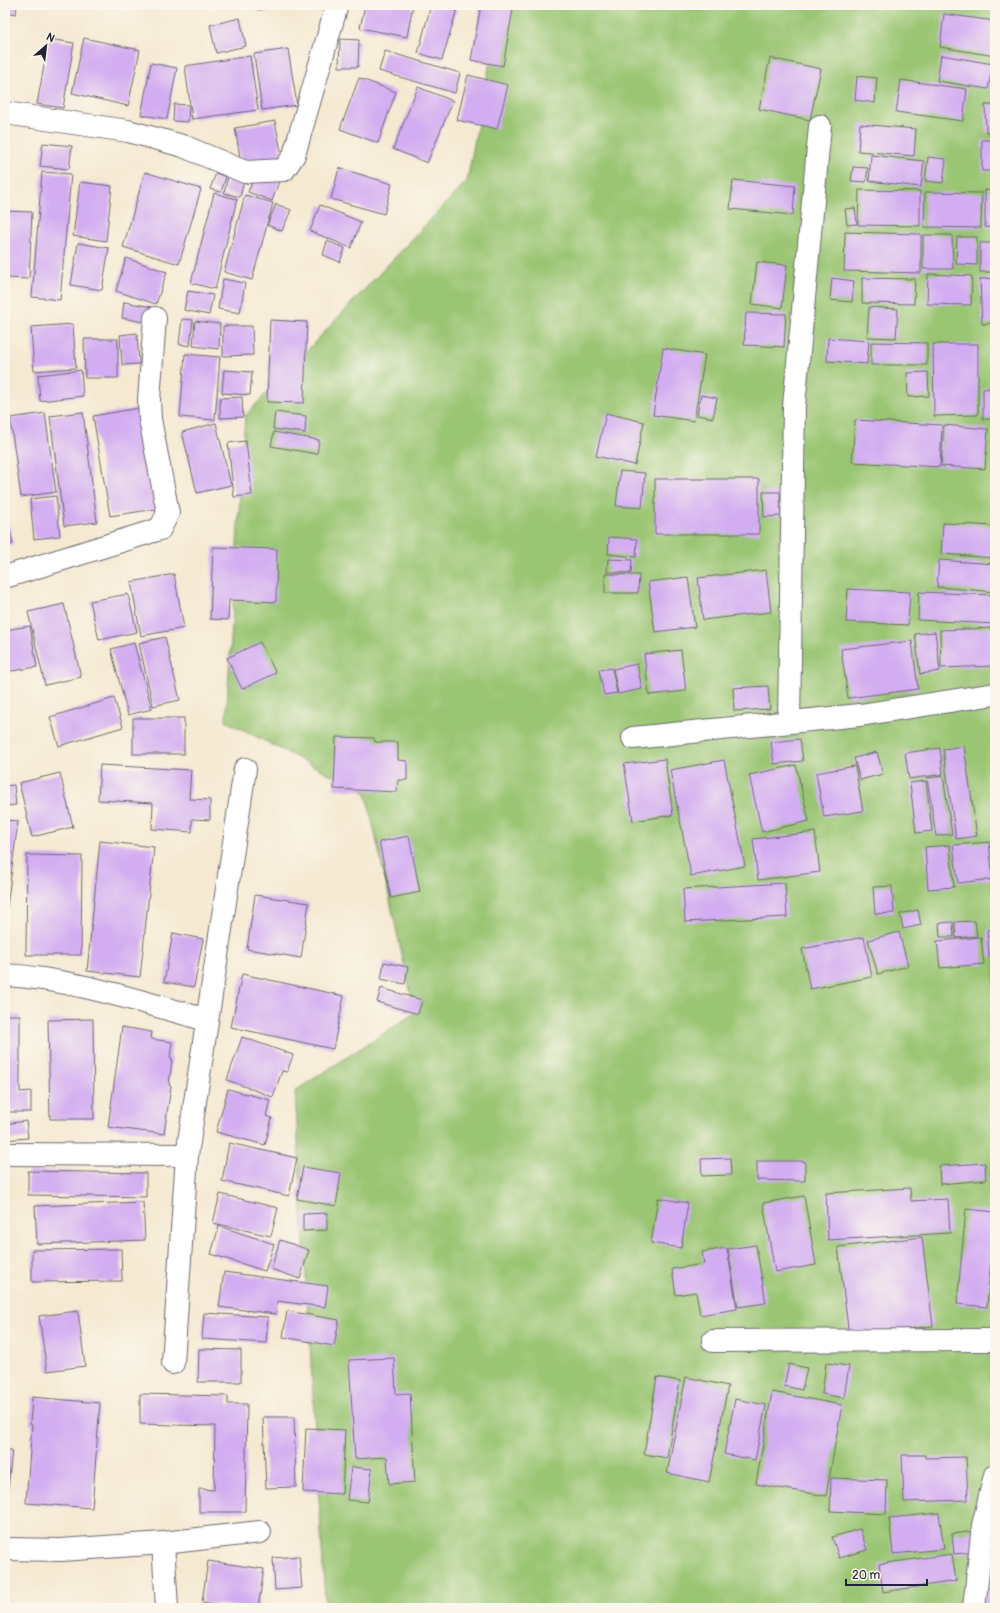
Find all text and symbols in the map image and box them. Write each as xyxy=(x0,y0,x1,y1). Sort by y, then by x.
north arrow xyxy=(26,26,66,66)
text: N xyxy=(44,30,57,45)
scale bar xyxy=(846,1561,927,1587)
text: 20 m xyxy=(852,1568,881,1583)

